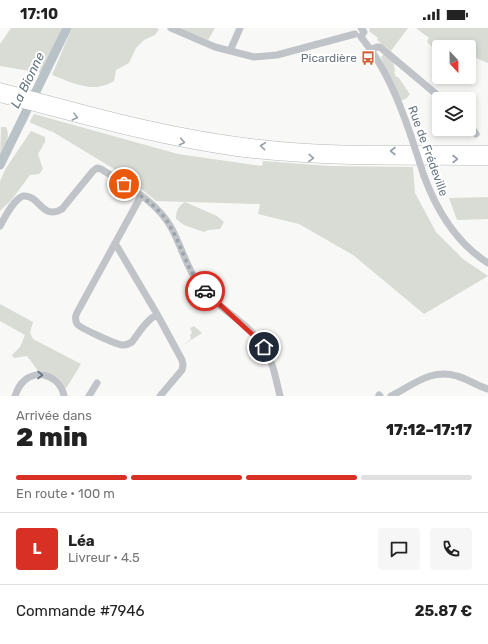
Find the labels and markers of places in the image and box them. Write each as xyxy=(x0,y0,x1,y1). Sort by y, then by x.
bus stop icon: Picardière xyxy=(360,50,376,66)
place label: Picardière xyxy=(301,51,357,65)
pin xyxy=(107,167,141,201)
pin xyxy=(247,330,281,364)

